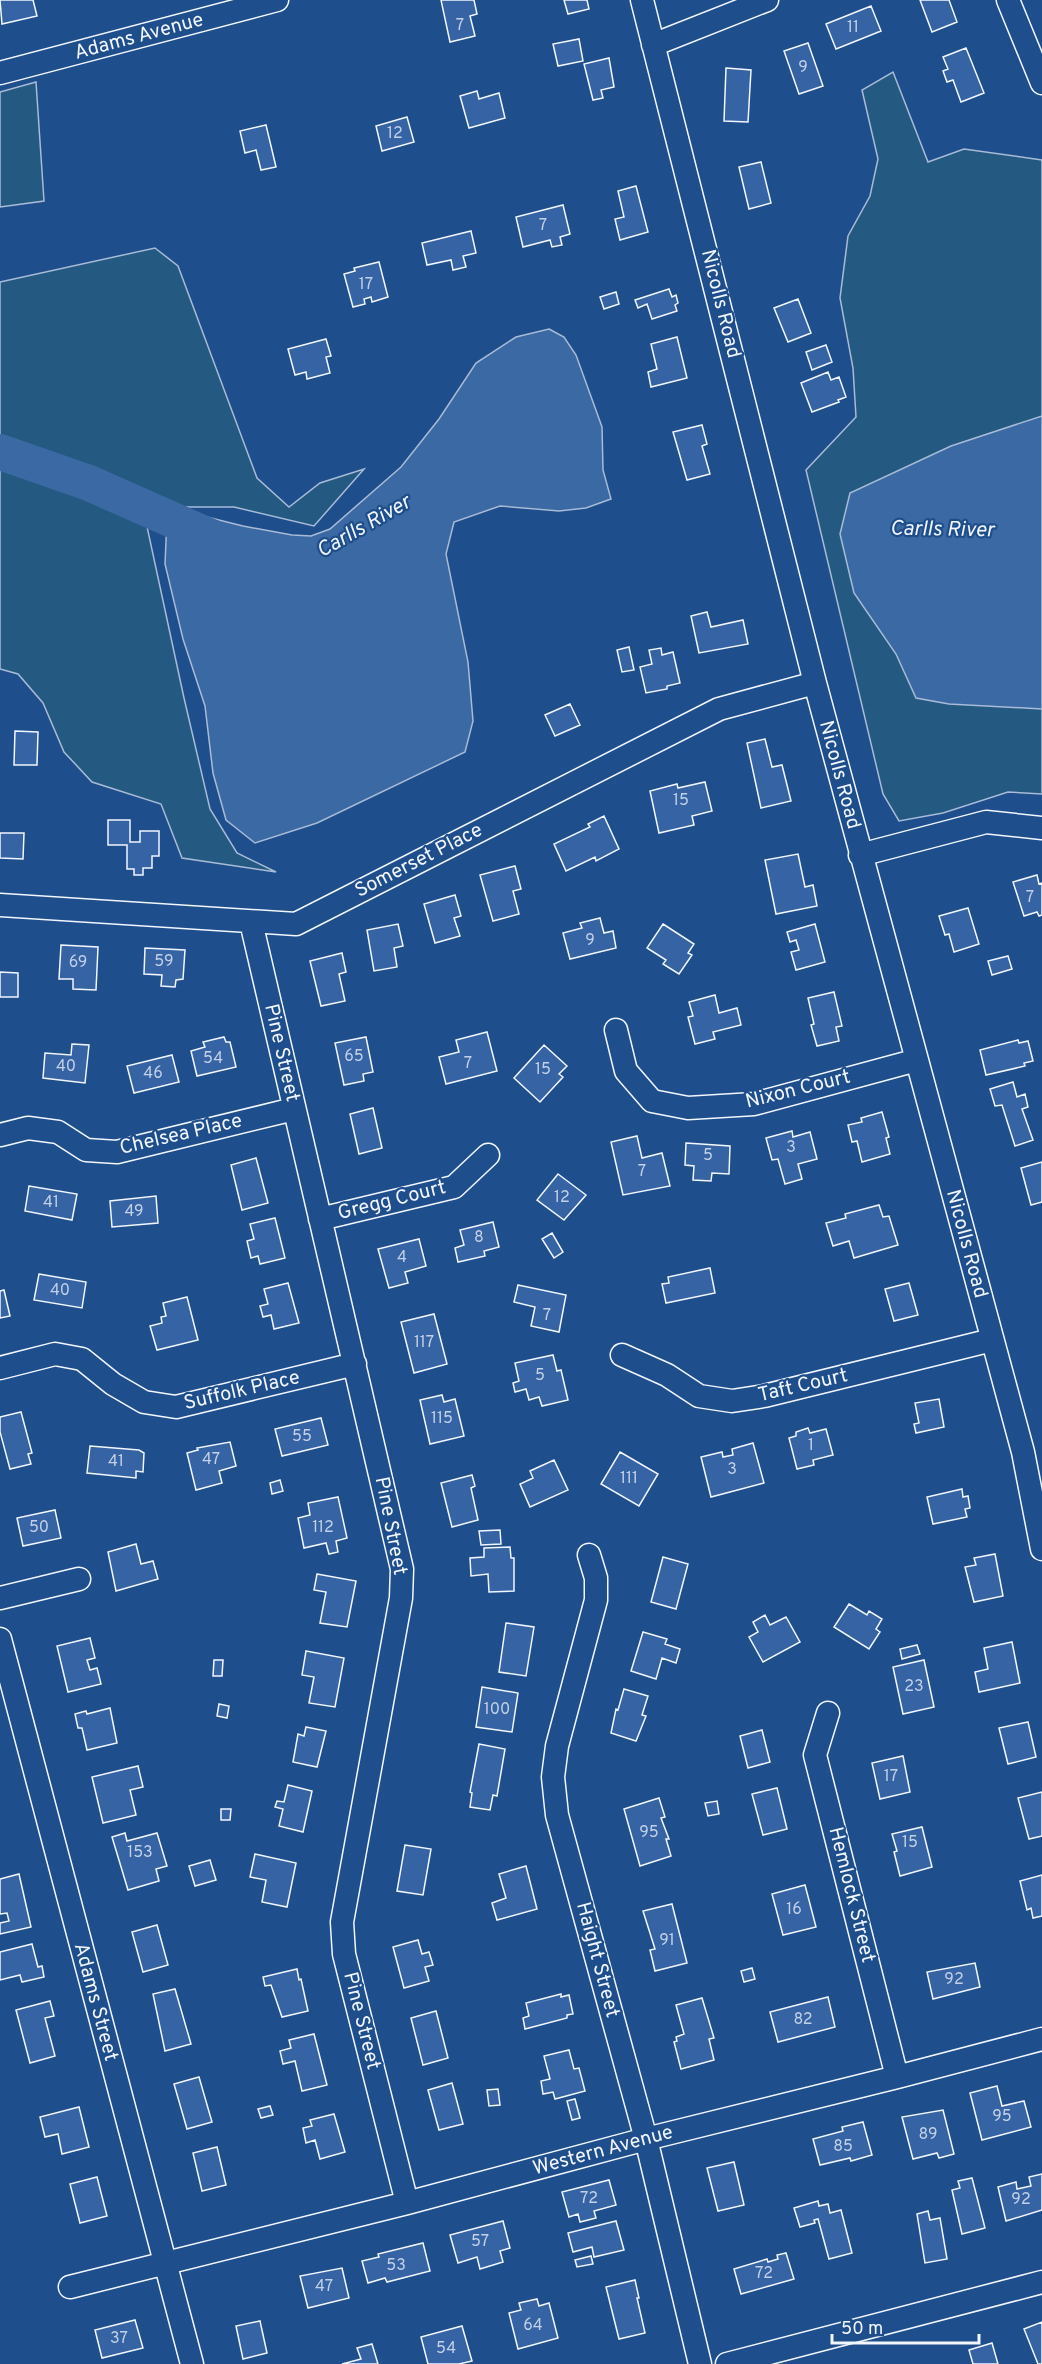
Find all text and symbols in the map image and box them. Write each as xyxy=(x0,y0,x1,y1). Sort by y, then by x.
street label: Adams Avenue xyxy=(72,7,206,67)
house number: 7 xyxy=(456,16,464,36)
house number: 11 xyxy=(847,18,859,38)
house number: 9 xyxy=(798,58,808,78)
house number: 12 xyxy=(387,124,403,144)
house number: 7 xyxy=(539,216,547,236)
street label: Nicolls Road xyxy=(694,247,746,361)
house number: 17 xyxy=(359,275,373,295)
water label: Carlls River xyxy=(312,488,418,565)
water label: Carlls River xyxy=(890,516,996,544)
street label: Nicolls Road xyxy=(812,718,866,832)
house number: 15 xyxy=(673,791,689,811)
street label: Somerset Place xyxy=(351,818,487,904)
house number: 7 xyxy=(1026,888,1034,908)
house number: 9 xyxy=(585,931,595,951)
house number: 59 xyxy=(154,952,174,972)
house number: 69 xyxy=(69,953,87,973)
street label: Pine Street xyxy=(257,1001,305,1105)
house number: 65 xyxy=(344,1047,364,1067)
house number: 54 xyxy=(203,1049,223,1069)
house number: 7 xyxy=(464,1054,472,1074)
house number: 40 xyxy=(56,1057,76,1077)
house number: 15 xyxy=(535,1060,551,1080)
house number: 46 xyxy=(143,1064,163,1084)
street label: Nixon Court xyxy=(743,1064,853,1116)
street label: Chelsea Place xyxy=(117,1108,245,1162)
house number: 3 xyxy=(786,1138,796,1158)
house number: 5 xyxy=(703,1146,713,1166)
house number: 7 xyxy=(638,1162,646,1182)
street label: Gregg Court xyxy=(335,1175,449,1227)
street label: Nicolls Road xyxy=(939,1187,993,1301)
house number: 12 xyxy=(554,1188,570,1208)
house number: 41 xyxy=(43,1193,59,1213)
house number: 49 xyxy=(124,1202,144,1222)
house number: 8 xyxy=(474,1228,484,1248)
house number: 4 xyxy=(397,1248,407,1268)
house number: 40 xyxy=(50,1281,70,1301)
house number: 7 xyxy=(543,1306,551,1326)
house number: 117 xyxy=(414,1333,434,1353)
street label: Taft Court xyxy=(756,1363,850,1409)
street label: Suffolk Place xyxy=(182,1365,302,1417)
house number: 5 xyxy=(535,1366,545,1386)
house number: 115 xyxy=(431,1409,453,1429)
house number: 55 xyxy=(292,1427,312,1447)
house number: 1 xyxy=(808,1436,814,1456)
house number: 47 xyxy=(202,1450,220,1470)
house number: 41 xyxy=(108,1452,124,1472)
house number: 3 xyxy=(727,1460,737,1480)
house number: 111 xyxy=(620,1469,638,1489)
street label: Pine Street xyxy=(368,1475,412,1577)
house number: 50 xyxy=(29,1518,49,1538)
house number: 112 xyxy=(312,1518,334,1538)
house number: 23 xyxy=(904,1677,924,1697)
house number: 100 xyxy=(484,1700,510,1720)
house number: 17 xyxy=(884,1767,898,1787)
house number: 95 xyxy=(639,1823,659,1843)
street label: Hemlock Street xyxy=(822,1824,880,1966)
house number: 15 xyxy=(902,1833,918,1853)
house number: 153 xyxy=(127,1843,153,1863)
street label: Haight Street xyxy=(569,1899,625,2021)
house number: 16 xyxy=(786,1900,802,1920)
house number: 91 xyxy=(659,1931,675,1951)
street label: Adams Street xyxy=(67,1940,123,2064)
street label: Pine Street xyxy=(336,1969,386,2073)
house number: 92 xyxy=(944,1970,964,1990)
house number: 82 xyxy=(793,2010,813,2030)
house number: 95 xyxy=(992,2107,1012,2127)
street label: Western Avenue xyxy=(530,2120,676,2182)
house number: 89 xyxy=(918,2125,938,2145)
house number: 85 xyxy=(833,2137,853,2157)
house number: 72 xyxy=(580,2189,598,2209)
house number: 92 xyxy=(1011,2190,1031,2210)
house number: 57 xyxy=(471,2232,489,2252)
house number: 53 xyxy=(386,2256,406,2276)
house number: 72 xyxy=(755,2264,773,2284)
house number: 47 xyxy=(315,2277,333,2297)
scale bar xyxy=(832,2307,979,2345)
house number: 64 xyxy=(523,2316,543,2336)
text: 50 m xyxy=(841,2318,883,2341)
house number: 37 xyxy=(110,2329,128,2349)
house number: 54 xyxy=(436,2339,456,2359)

